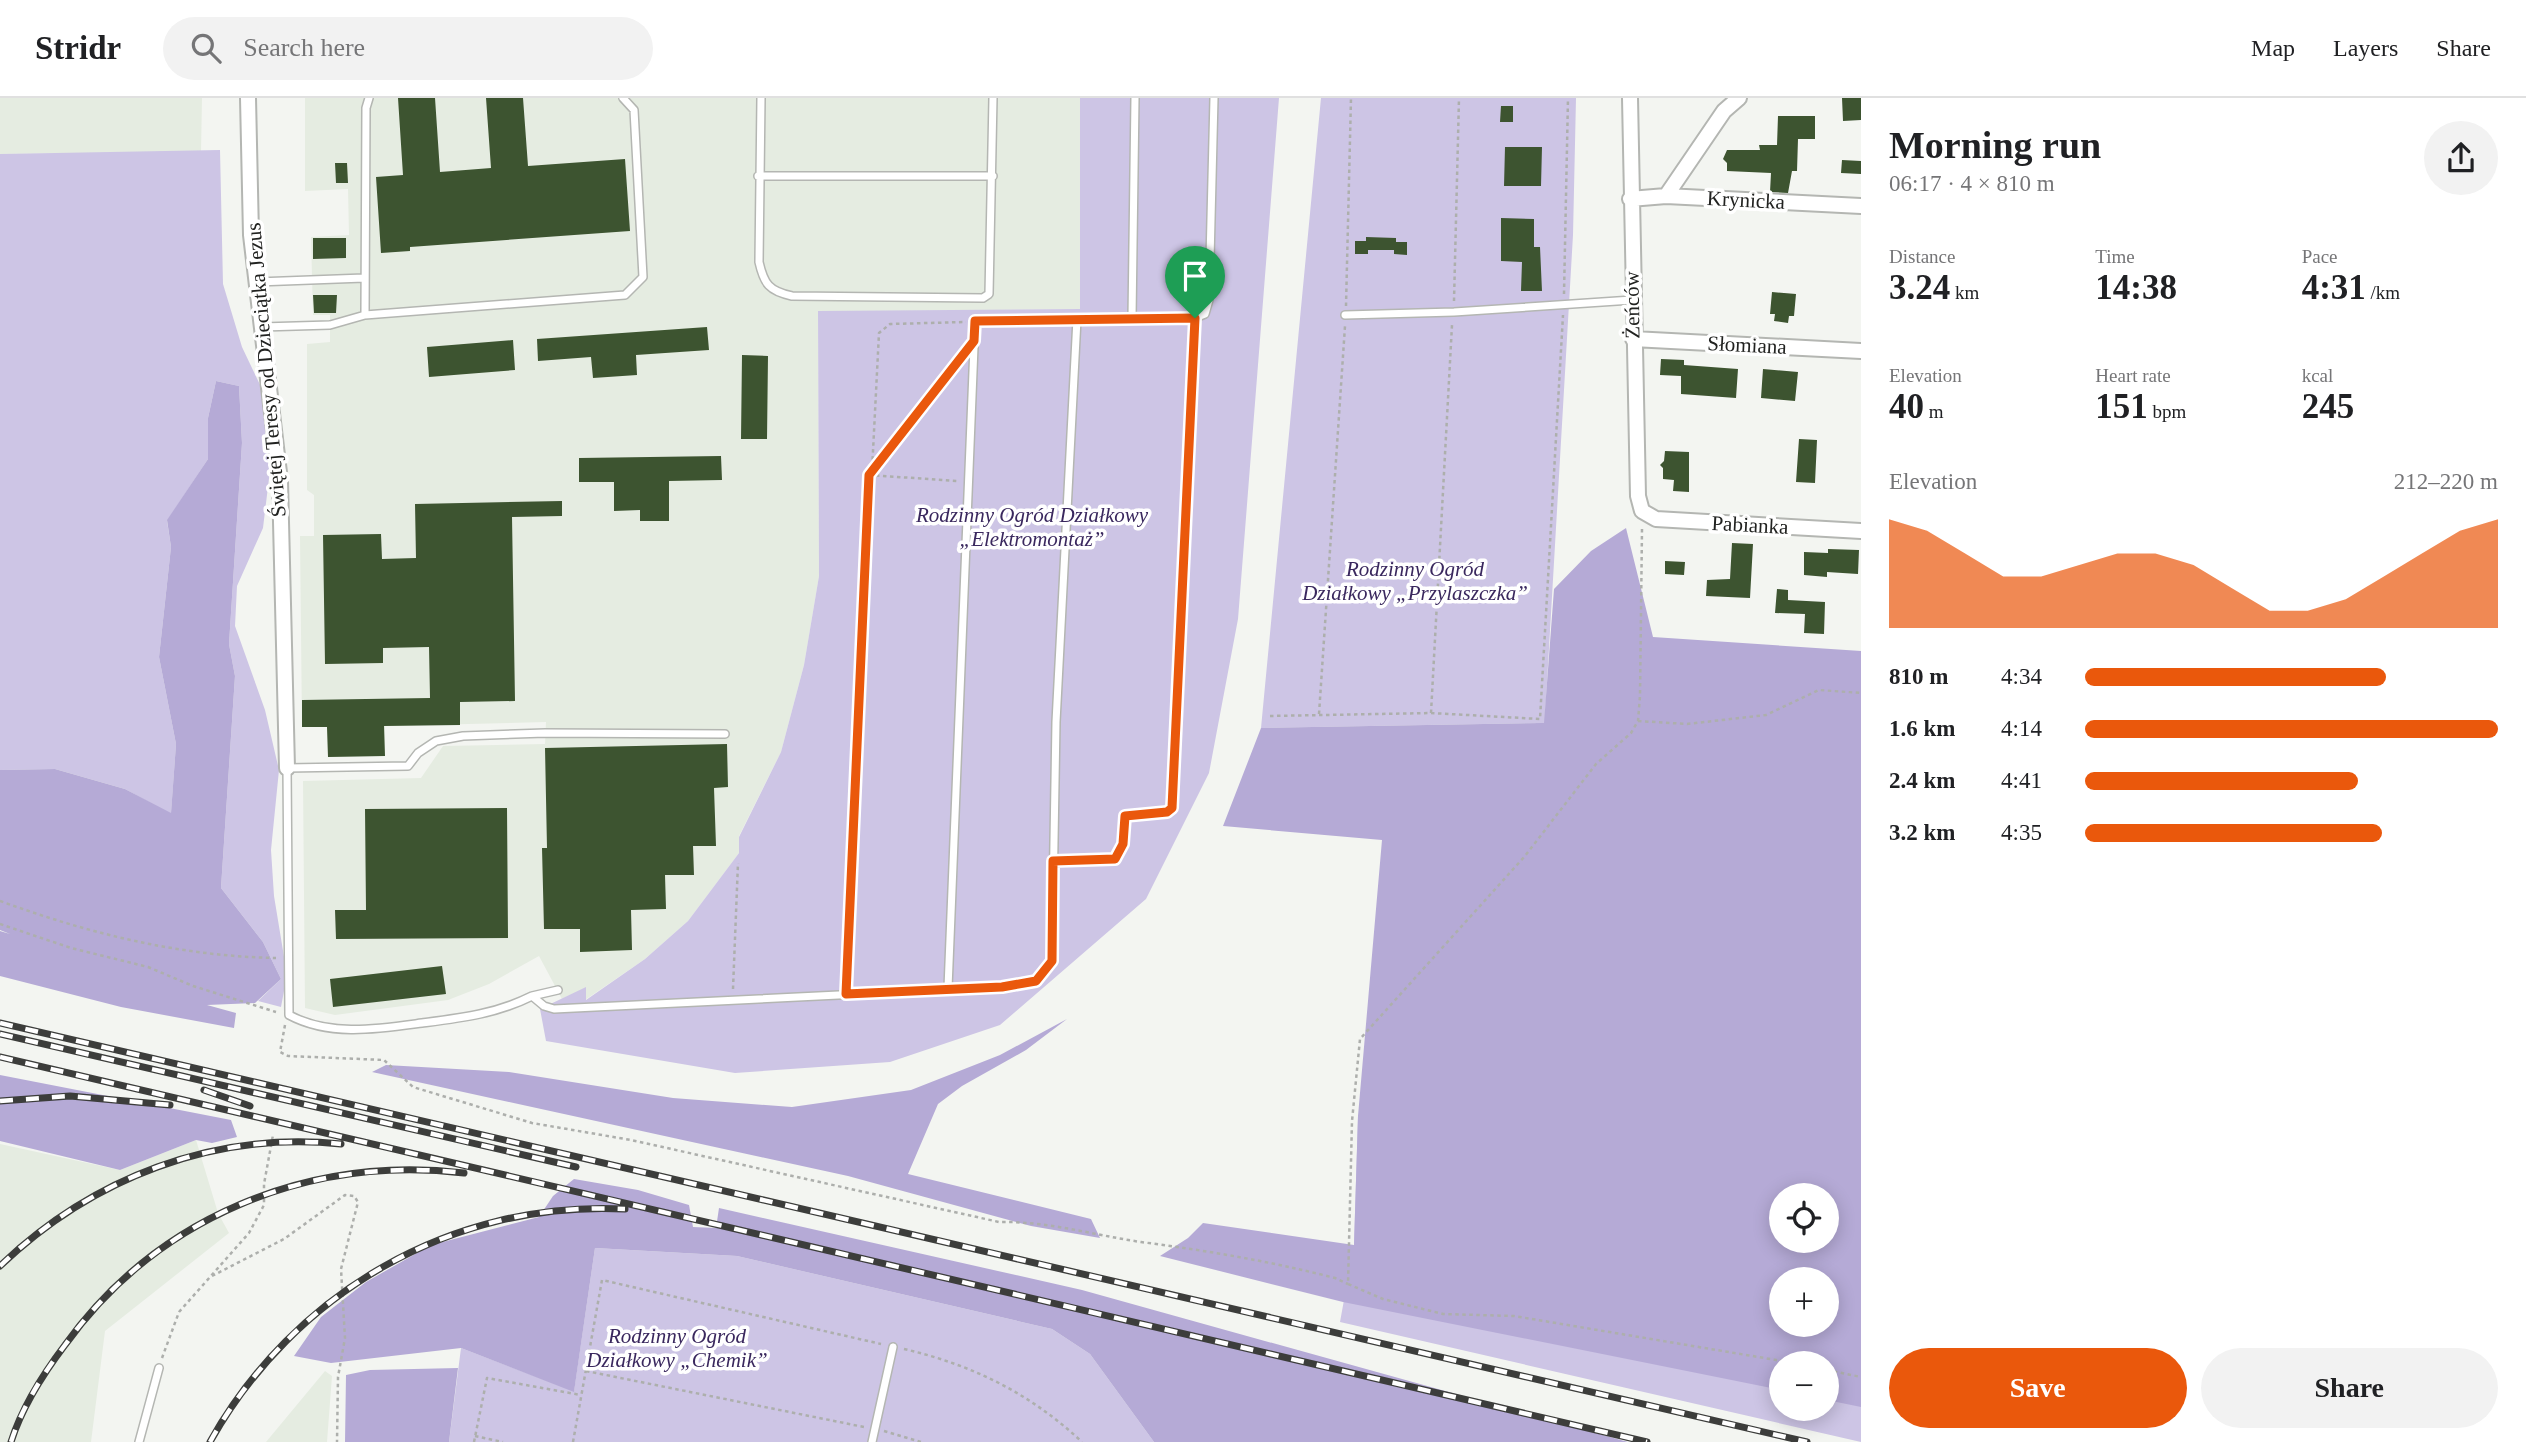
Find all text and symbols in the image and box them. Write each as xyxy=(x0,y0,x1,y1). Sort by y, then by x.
search box xyxy=(163,17,653,80)
icon: search xyxy=(187,29,225,67)
text: Stridr xyxy=(35,30,121,66)
text: Search here xyxy=(243,33,365,62)
text: Map xyxy=(2251,35,2295,61)
text: Layers xyxy=(2333,35,2398,61)
text: Share xyxy=(2436,35,2491,61)
button: share xyxy=(2424,121,2498,195)
text: Morning run xyxy=(1889,124,2101,166)
text: 06:17 · 4 × 810 m xyxy=(1889,171,2055,196)
street label: Krynicka xyxy=(1706,186,1786,214)
street label: Świętej Teresy od Dzieciątka Jezus xyxy=(241,222,291,518)
pin xyxy=(1165,246,1225,318)
text: Distance xyxy=(1889,246,1955,267)
text: Time xyxy=(2095,246,2135,267)
text: Pace xyxy=(2302,246,2338,267)
icon: arrive xyxy=(1176,257,1214,295)
text: 3.24 xyxy=(1889,268,1950,307)
text: 14:38 xyxy=(2095,268,2177,307)
text: 4:31 xyxy=(2302,268,2366,307)
street label: Żeńców xyxy=(1619,270,1645,339)
text: km xyxy=(1950,282,1979,303)
text: /km xyxy=(2366,282,2400,303)
street label: Słomiana xyxy=(1707,331,1788,359)
text: Elevation xyxy=(1889,365,1962,386)
text: Heart rate xyxy=(2095,365,2171,386)
text: kcal xyxy=(2302,365,2333,386)
text: 40 xyxy=(1889,387,1924,426)
text: 151 xyxy=(2095,387,2148,426)
text: 245 xyxy=(2302,387,2354,426)
text: m xyxy=(1924,401,1944,422)
text: bpm xyxy=(2148,401,2186,422)
text: Elevation xyxy=(1889,469,1977,494)
text: 212–220 m xyxy=(2394,469,2498,494)
park label: Rodzinny Ogród Działkowy „Elektromontaż” xyxy=(915,503,1149,551)
street label: Pabianka xyxy=(1711,511,1790,539)
park label: Rodzinny Ogród Działkowy „Przylaszczka” xyxy=(1301,557,1528,605)
text: 810 m xyxy=(1889,664,1948,689)
text: 4:34 xyxy=(2001,664,2042,689)
text: 1.6 km xyxy=(1889,716,1955,741)
text: 4:14 xyxy=(2001,716,2042,741)
text: 2.4 km xyxy=(1889,768,1955,793)
text: 4:41 xyxy=(2001,768,2042,793)
text: 3.2 km xyxy=(1889,820,1955,845)
text: 4:35 xyxy=(2001,820,2042,845)
map controls xyxy=(1769,1183,1839,1421)
button: locate xyxy=(1769,1183,1839,1253)
button: + xyxy=(1769,1267,1839,1337)
park label: Rodzinny Ogród Działkowy „Chemik” xyxy=(585,1324,768,1372)
button: Save xyxy=(1889,1348,2187,1428)
button: Share xyxy=(2201,1348,2498,1428)
button: − xyxy=(1769,1351,1839,1421)

